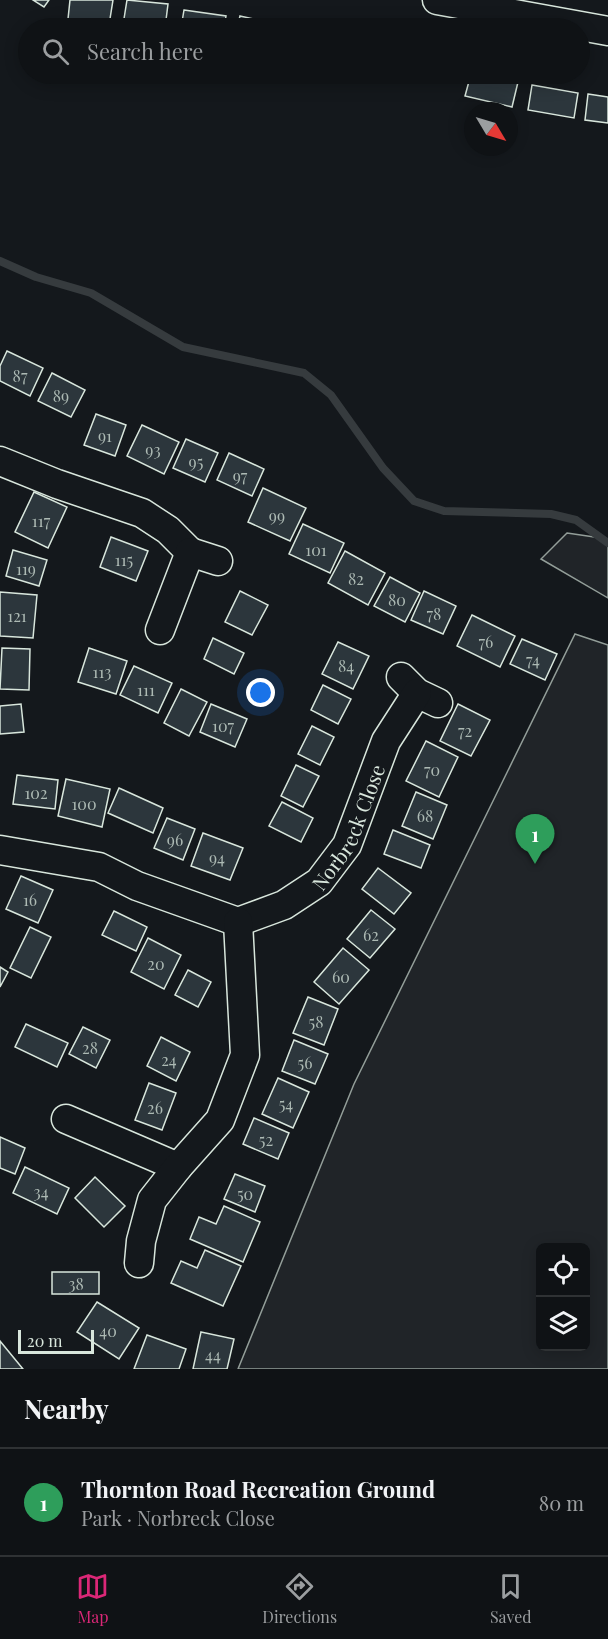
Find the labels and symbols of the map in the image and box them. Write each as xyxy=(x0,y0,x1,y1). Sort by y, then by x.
north arrow xyxy=(464,102,518,156)
house number: 87 xyxy=(13,365,28,386)
house number: 89 xyxy=(53,385,69,406)
house number: 91 xyxy=(98,425,112,446)
house number: 93 xyxy=(145,439,161,460)
house number: 95 xyxy=(189,451,203,472)
house number: 97 xyxy=(233,465,248,486)
house number: 99 xyxy=(269,505,285,526)
house number: 117 xyxy=(32,510,51,531)
house number: 101 xyxy=(305,539,327,560)
house number: 115 xyxy=(115,549,133,570)
house number: 119 xyxy=(16,558,36,579)
house number: 82 xyxy=(348,568,364,589)
house number: 80 xyxy=(388,589,406,610)
house number: 78 xyxy=(427,603,441,624)
house number: 121 xyxy=(7,605,27,626)
house number: 76 xyxy=(479,631,493,652)
house number: 74 xyxy=(526,649,540,670)
house number: 84 xyxy=(338,655,354,676)
house number: 113 xyxy=(93,661,111,682)
your location xyxy=(246,678,275,707)
house number: 111 xyxy=(137,679,155,700)
house number: 107 xyxy=(212,715,235,736)
house number: 72 xyxy=(458,720,472,741)
house number: 70 xyxy=(424,759,440,780)
street label: Norbreck Close xyxy=(305,760,390,895)
house number: 102 xyxy=(24,782,48,803)
house number: 100 xyxy=(71,793,97,814)
house number: 68 xyxy=(417,805,433,826)
pin: 1 xyxy=(516,814,554,864)
house number: 96 xyxy=(167,829,183,850)
house number: 94 xyxy=(209,847,225,868)
house number: 16 xyxy=(23,889,37,910)
house number: 62 xyxy=(363,924,379,945)
house number: 20 xyxy=(147,953,165,974)
house number: 60 xyxy=(332,966,350,987)
house number: 58 xyxy=(309,1011,323,1032)
house number: 28 xyxy=(82,1037,98,1058)
house number: 24 xyxy=(161,1049,177,1070)
house number: 56 xyxy=(298,1052,312,1073)
house number: 54 xyxy=(279,1093,293,1114)
house number: 26 xyxy=(147,1097,163,1118)
house number: 52 xyxy=(259,1129,273,1150)
house number: 34 xyxy=(33,1181,49,1202)
house number: 50 xyxy=(237,1183,253,1204)
house number: 38 xyxy=(68,1273,84,1294)
house number: 40 xyxy=(99,1320,117,1341)
scale bar xyxy=(18,1327,94,1354)
house number: 44 xyxy=(205,1344,221,1365)

